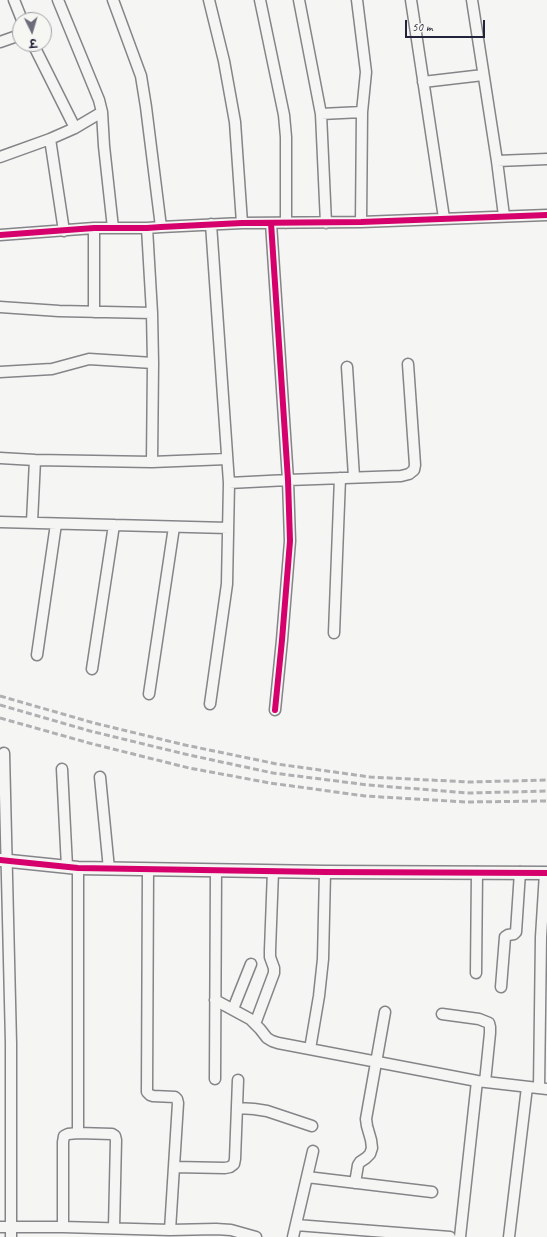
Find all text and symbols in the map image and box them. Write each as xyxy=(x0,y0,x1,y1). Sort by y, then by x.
north arrow xyxy=(12,12,52,52)
scale bar xyxy=(407,12,487,38)
text: 50 m xyxy=(412,19,432,35)
text: उ xyxy=(29,36,37,50)

